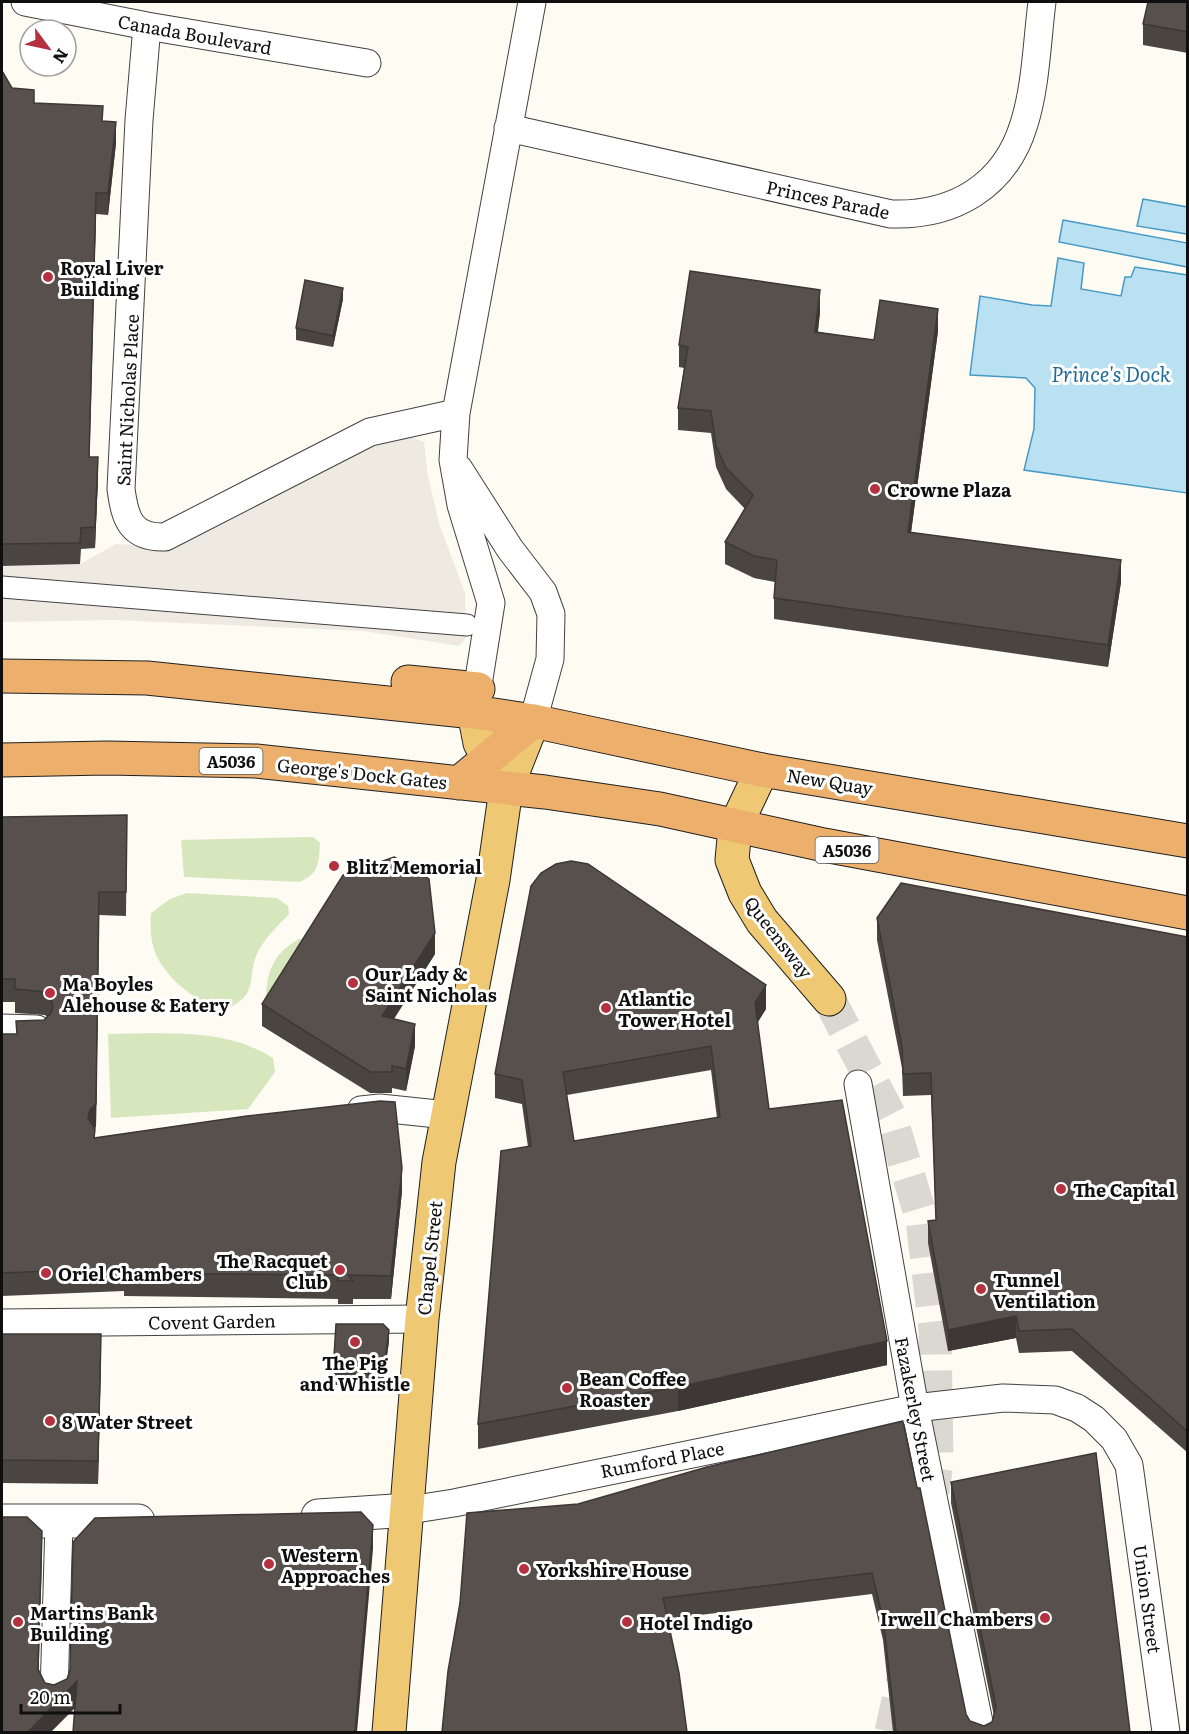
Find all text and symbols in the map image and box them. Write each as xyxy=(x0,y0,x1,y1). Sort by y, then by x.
street label: Canada Boulevard xyxy=(116,7,274,61)
north arrow xyxy=(18,18,78,78)
text: N xyxy=(48,45,75,69)
street label: Princes Parade xyxy=(764,173,892,225)
place label: Royal Liver Building xyxy=(60,254,164,302)
marker: Royal Liver Building xyxy=(41,270,55,284)
street label: Saint Nicholas Place xyxy=(109,313,145,487)
water label: Prince's Dock xyxy=(1051,358,1171,388)
place label: Crowne Plaza xyxy=(887,476,1012,503)
marker: Crowne Plaza xyxy=(868,482,882,496)
road number: A5036 xyxy=(200,748,262,774)
street label: George's Dock Gates xyxy=(276,751,448,795)
street label: New Quay xyxy=(785,761,875,801)
road number: A5036 xyxy=(816,837,878,863)
place label: Blitz Memorial xyxy=(346,853,482,880)
marker: Blitz Memorial xyxy=(327,859,341,873)
street label: Queensway xyxy=(738,890,820,984)
place label: Our Lady & Saint Nicholas xyxy=(365,960,497,1008)
place label: Ma Boyles Alehouse & Eatery xyxy=(62,970,229,1018)
marker: Our Lady & Saint Nicholas xyxy=(346,976,360,990)
place label: Atlantic Tower Hotel xyxy=(618,985,731,1033)
marker: Ma Boyles Alehouse & Eatery xyxy=(43,986,57,1000)
marker: Atlantic Tower Hotel xyxy=(599,1001,613,1015)
place label: The Capital xyxy=(1073,1176,1176,1203)
marker: The Capital xyxy=(1054,1182,1068,1196)
street label: Chapel Street xyxy=(410,1199,449,1317)
place label: The Racquet Club xyxy=(217,1247,328,1295)
place label: Oriel Chambers xyxy=(58,1260,202,1287)
marker: The Racquet Club xyxy=(333,1263,347,1277)
marker: Oriel Chambers xyxy=(39,1266,53,1280)
place label: Tunnel Ventilation xyxy=(993,1266,1096,1314)
marker: Tunnel Ventilation xyxy=(974,1282,988,1296)
street label: Covent Garden xyxy=(148,1306,276,1336)
street label: Fazakerley Street xyxy=(889,1334,943,1484)
marker: The Pig and Whistle xyxy=(348,1335,362,1349)
place label: The Pig and Whistle xyxy=(300,1349,410,1397)
place label: Bean Coffee Roaster xyxy=(579,1365,686,1413)
marker: Bean Coffee Roaster xyxy=(560,1381,574,1395)
place label: 8 Water Street xyxy=(62,1408,193,1435)
marker: 8 Water Street xyxy=(43,1414,57,1428)
street label: Rumford Place xyxy=(598,1434,726,1484)
place label: Western Approaches xyxy=(281,1541,390,1589)
street label: Union Street xyxy=(1127,1543,1169,1656)
place label: Yorkshire House xyxy=(536,1556,689,1583)
marker: Western Approaches xyxy=(262,1557,276,1571)
marker: Yorkshire House xyxy=(517,1562,531,1576)
place label: Martins Bank Building xyxy=(30,1599,155,1647)
place label: Irwell Chambers xyxy=(880,1605,1033,1632)
place label: Hotel Indigo xyxy=(639,1609,753,1636)
marker: Irwell Chambers xyxy=(1038,1611,1052,1625)
marker: Martins Bank Building xyxy=(11,1615,25,1629)
marker: Hotel Indigo xyxy=(620,1615,634,1629)
scale bar xyxy=(21,1677,120,1715)
text: 20 m xyxy=(30,1683,71,1710)

